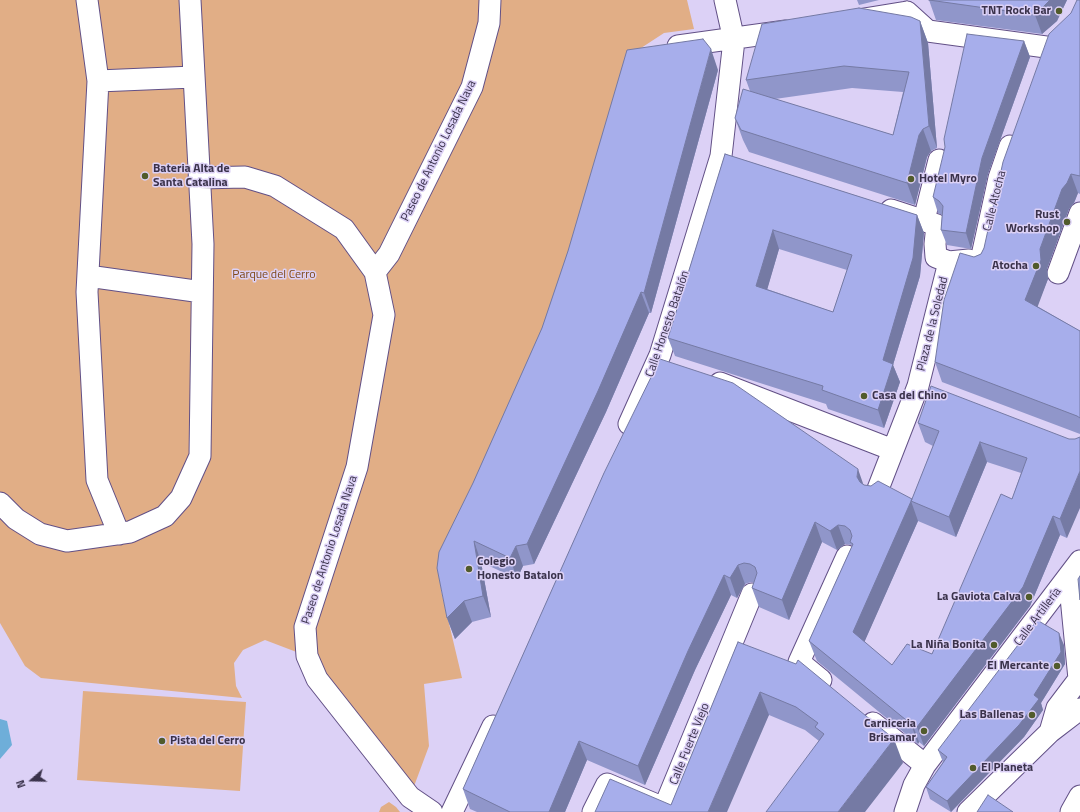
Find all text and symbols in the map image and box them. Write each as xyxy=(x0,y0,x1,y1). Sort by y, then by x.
place label: TNT Rock Bar xyxy=(982,4,1051,18)
marker: TNT Rock Bar xyxy=(1054,6,1064,16)
street label: Paseo de Antonio Losada Nava xyxy=(398,78,480,224)
place label: Bateria Alta de Santa Catalina xyxy=(153,162,230,190)
street label: Calle Atocha xyxy=(981,169,1009,233)
marker: Bateria Alta de Santa Catalina xyxy=(140,171,150,181)
place label: Hotel Myro xyxy=(919,172,977,186)
marker: Hotel Myro xyxy=(906,174,916,184)
place label: Rust Workshop xyxy=(1006,208,1059,236)
marker: Rust Workshop xyxy=(1062,217,1072,227)
place label: Atocha xyxy=(992,259,1028,273)
marker: Atocha xyxy=(1031,261,1041,271)
park label: Parque del Cerro xyxy=(232,268,316,282)
street label: Calle Honesto Batalón xyxy=(643,269,693,379)
street label: Plaza de la Soledad xyxy=(914,275,952,373)
place label: Casa del Chino xyxy=(872,389,947,403)
marker: Casa del Chino xyxy=(859,391,869,401)
street label: Paseo de Antonio Losada Nava xyxy=(299,474,361,626)
place label: Colegio Honesto Batalon xyxy=(477,555,563,583)
marker: Colegio Honesto Batalon xyxy=(464,564,474,574)
street label: Calle Artillería xyxy=(1011,585,1065,649)
place label: La Gaviota Calva xyxy=(937,590,1021,604)
marker: La Gaviota Calva xyxy=(1024,592,1034,602)
place label: La Niña Bonita xyxy=(911,638,986,652)
marker: La Niña Bonita xyxy=(989,640,999,650)
place label: El Mercante xyxy=(987,659,1049,673)
marker: El Mercante xyxy=(1052,661,1062,671)
street label: Calle Fuerte Viejo xyxy=(667,701,713,787)
place label: Las Ballenas xyxy=(959,708,1024,722)
marker: Las Ballenas xyxy=(1027,710,1037,720)
place label: Carniceria Brisamar xyxy=(864,717,916,745)
marker: Carniceria Brisamar xyxy=(919,726,929,736)
place label: Pista del Cerro xyxy=(170,734,245,748)
marker: Pista del Cerro xyxy=(157,736,167,746)
north arrow xyxy=(12,760,52,800)
place label: El Planeta xyxy=(981,761,1033,775)
marker: El Planeta xyxy=(968,763,978,773)
text: N xyxy=(12,778,30,790)

